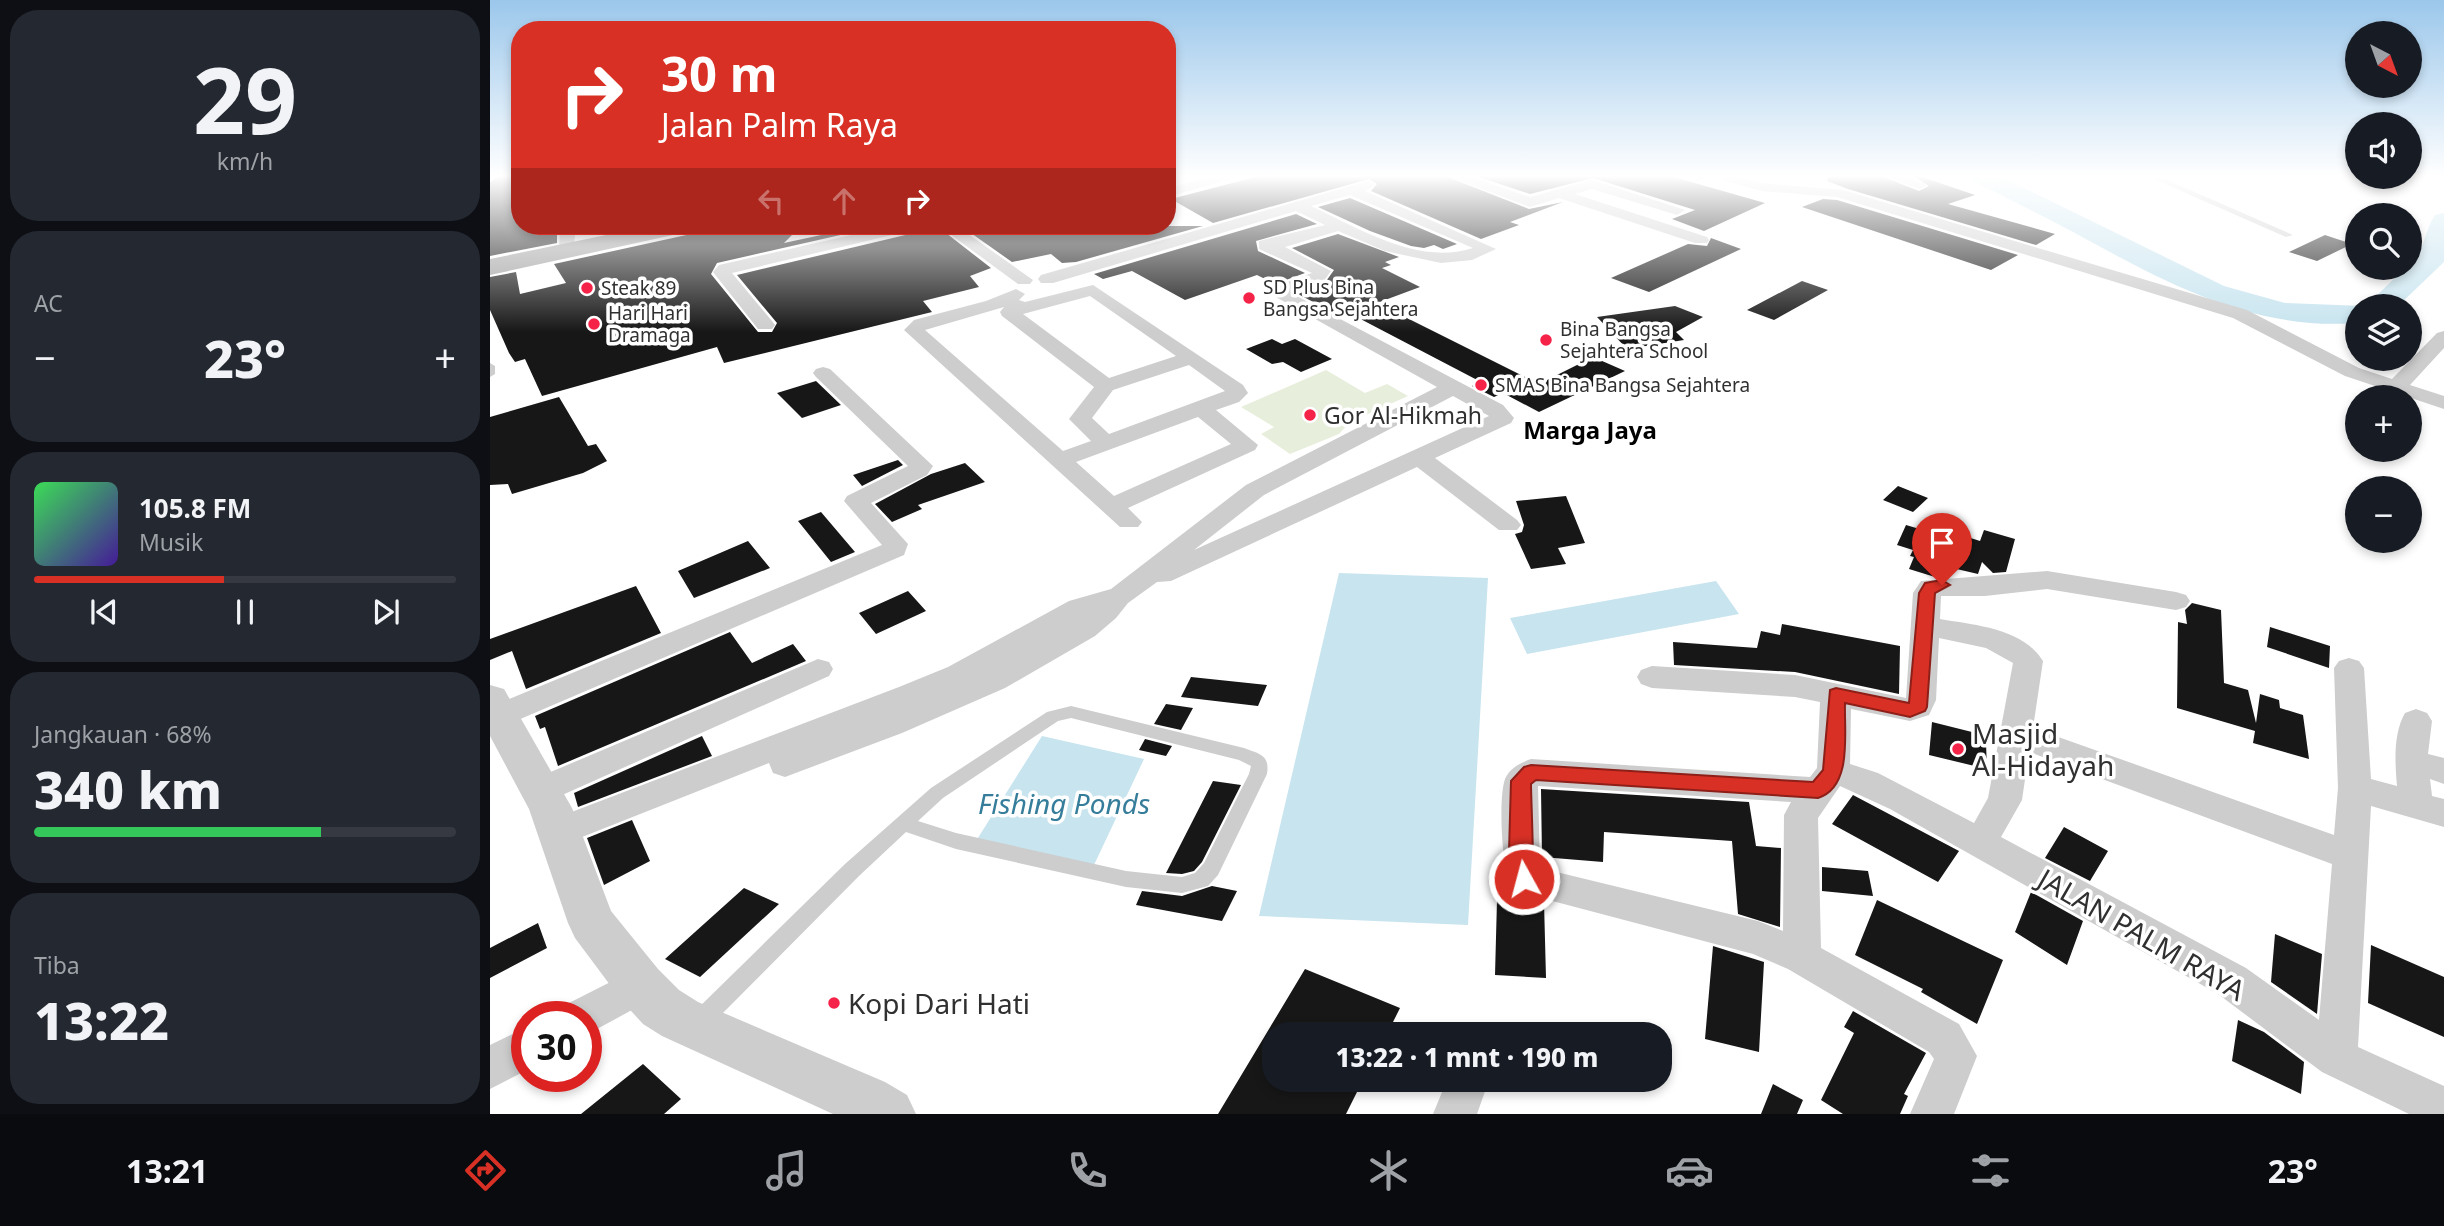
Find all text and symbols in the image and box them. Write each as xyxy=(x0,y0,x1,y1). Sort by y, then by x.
north arrow xyxy=(2345,21,2422,98)
map controls xyxy=(2345,21,2422,553)
text: 29 xyxy=(193,37,297,161)
text: 30 m xyxy=(661,40,778,106)
icon: right xyxy=(546,49,637,140)
text: Jalan Palm Raya xyxy=(661,103,898,146)
button: sound xyxy=(2345,112,2422,189)
text: km/h xyxy=(217,145,273,177)
icon: left xyxy=(752,182,790,220)
icon: ahead xyxy=(825,182,863,220)
icon: right xyxy=(898,182,936,220)
button: search xyxy=(2345,203,2422,280)
place label: SD Plus Bina Bangsa Sejahtera xyxy=(1263,274,1418,322)
place label: Steak 89 xyxy=(601,275,677,301)
marker: Steak 89 xyxy=(579,280,595,296)
text: AC xyxy=(34,287,63,319)
marker: SD Plus Bina Bangsa Sejahtera xyxy=(1241,290,1257,306)
button: layers xyxy=(2345,294,2422,371)
place label: Hari Hari Dramaga xyxy=(608,300,691,348)
marker: Hari Hari Dramaga xyxy=(586,316,602,332)
place label: Bina Bangsa Sejahtera School xyxy=(1560,316,1708,364)
text: 23° xyxy=(204,322,286,393)
text: − xyxy=(34,331,56,383)
text: + xyxy=(434,331,456,383)
marker: Bina Bangsa Sejahtera School xyxy=(1538,332,1554,348)
place label: SMAS Bina Bangsa Sejahtera xyxy=(1495,372,1750,398)
marker: SMAS Bina Bangsa Sejahtera xyxy=(1473,377,1489,393)
button: + xyxy=(2345,385,2422,462)
place label: Gor Al-Hikmah xyxy=(1324,399,1482,431)
marker: Gor Al-Hikmah xyxy=(1302,407,1318,423)
district label: Marga Jaya xyxy=(1523,413,1657,446)
button: − xyxy=(2345,476,2422,553)
text: 105.8 FM xyxy=(139,490,251,526)
pin xyxy=(1912,513,1972,585)
icon: arrive xyxy=(1923,524,1961,562)
text: Musik xyxy=(139,526,203,558)
icon: previous xyxy=(85,593,123,631)
icon: pause xyxy=(226,593,264,631)
icon: next xyxy=(367,593,405,631)
place label: Masjid Al-Hidayah xyxy=(1972,714,2114,784)
text: Jangkauan · 68% xyxy=(34,718,212,750)
marker: Masjid Al-Hidayah xyxy=(1950,741,1966,757)
text: 340 km xyxy=(34,753,222,824)
water label: Fishing Ponds xyxy=(978,784,1150,822)
position arrow xyxy=(1487,842,1561,916)
street label: JALAN PALM RAYA xyxy=(2029,858,2253,1009)
text: Tiba xyxy=(34,949,80,981)
text: 13:22 xyxy=(34,984,169,1055)
place label: Kopi Dari Hati xyxy=(848,984,1030,1022)
marker: Kopi Dari Hati xyxy=(826,995,842,1011)
speed limit sign: 30 xyxy=(511,1001,602,1092)
text: 13:22 · 1 mnt · 190 m xyxy=(1335,1039,1599,1075)
icon: directions xyxy=(461,1146,510,1195)
icon: music xyxy=(762,1146,811,1195)
icon: phone xyxy=(1063,1146,1112,1195)
icon: climate xyxy=(1364,1146,1413,1195)
icon: car xyxy=(1665,1146,1714,1195)
icon: filters xyxy=(1966,1146,2015,1195)
text: 13:21 xyxy=(126,1149,208,1192)
text: 23° xyxy=(2268,1149,2318,1192)

